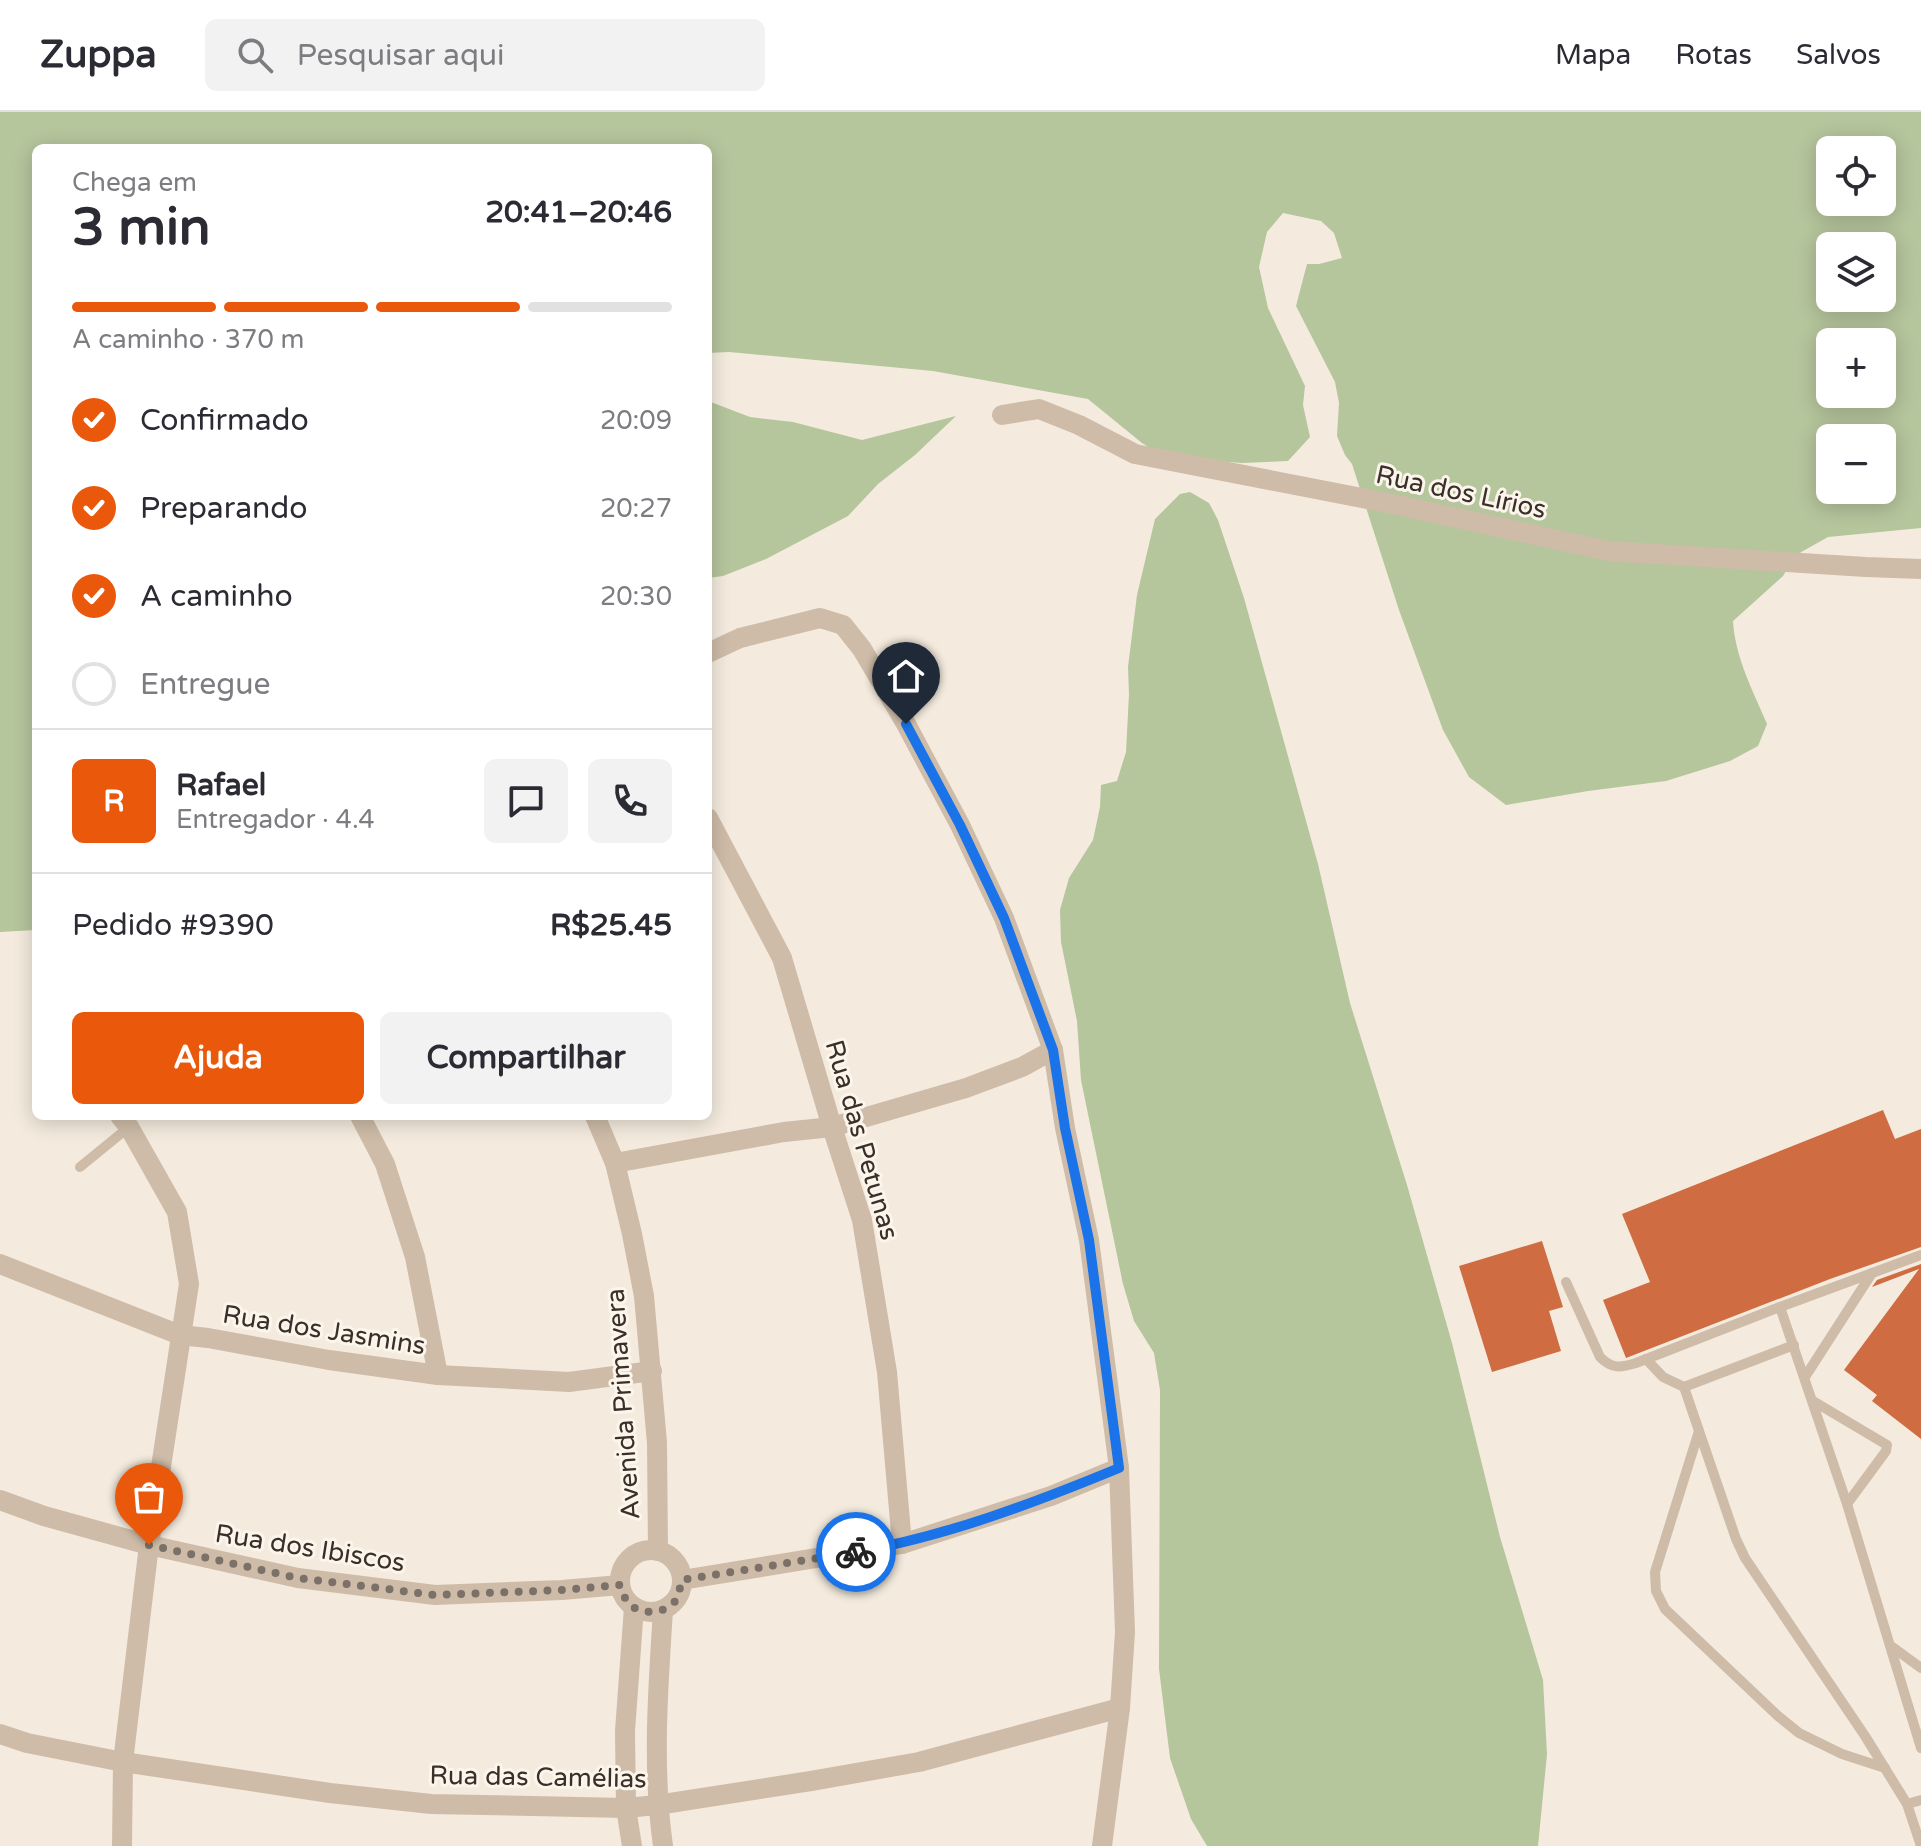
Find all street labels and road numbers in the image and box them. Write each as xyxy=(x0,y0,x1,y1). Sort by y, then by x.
street label: Rua dos Lírios xyxy=(1373,459,1549,525)
street label: Rua das Petunas xyxy=(819,1036,905,1244)
street label: Avenida Primavera xyxy=(599,1287,647,1521)
street label: Rua dos Jasmins xyxy=(220,1299,428,1361)
street label: Rua dos Ibiscos xyxy=(213,1518,407,1578)
street label: Rua das Camélias xyxy=(429,1760,647,1794)

